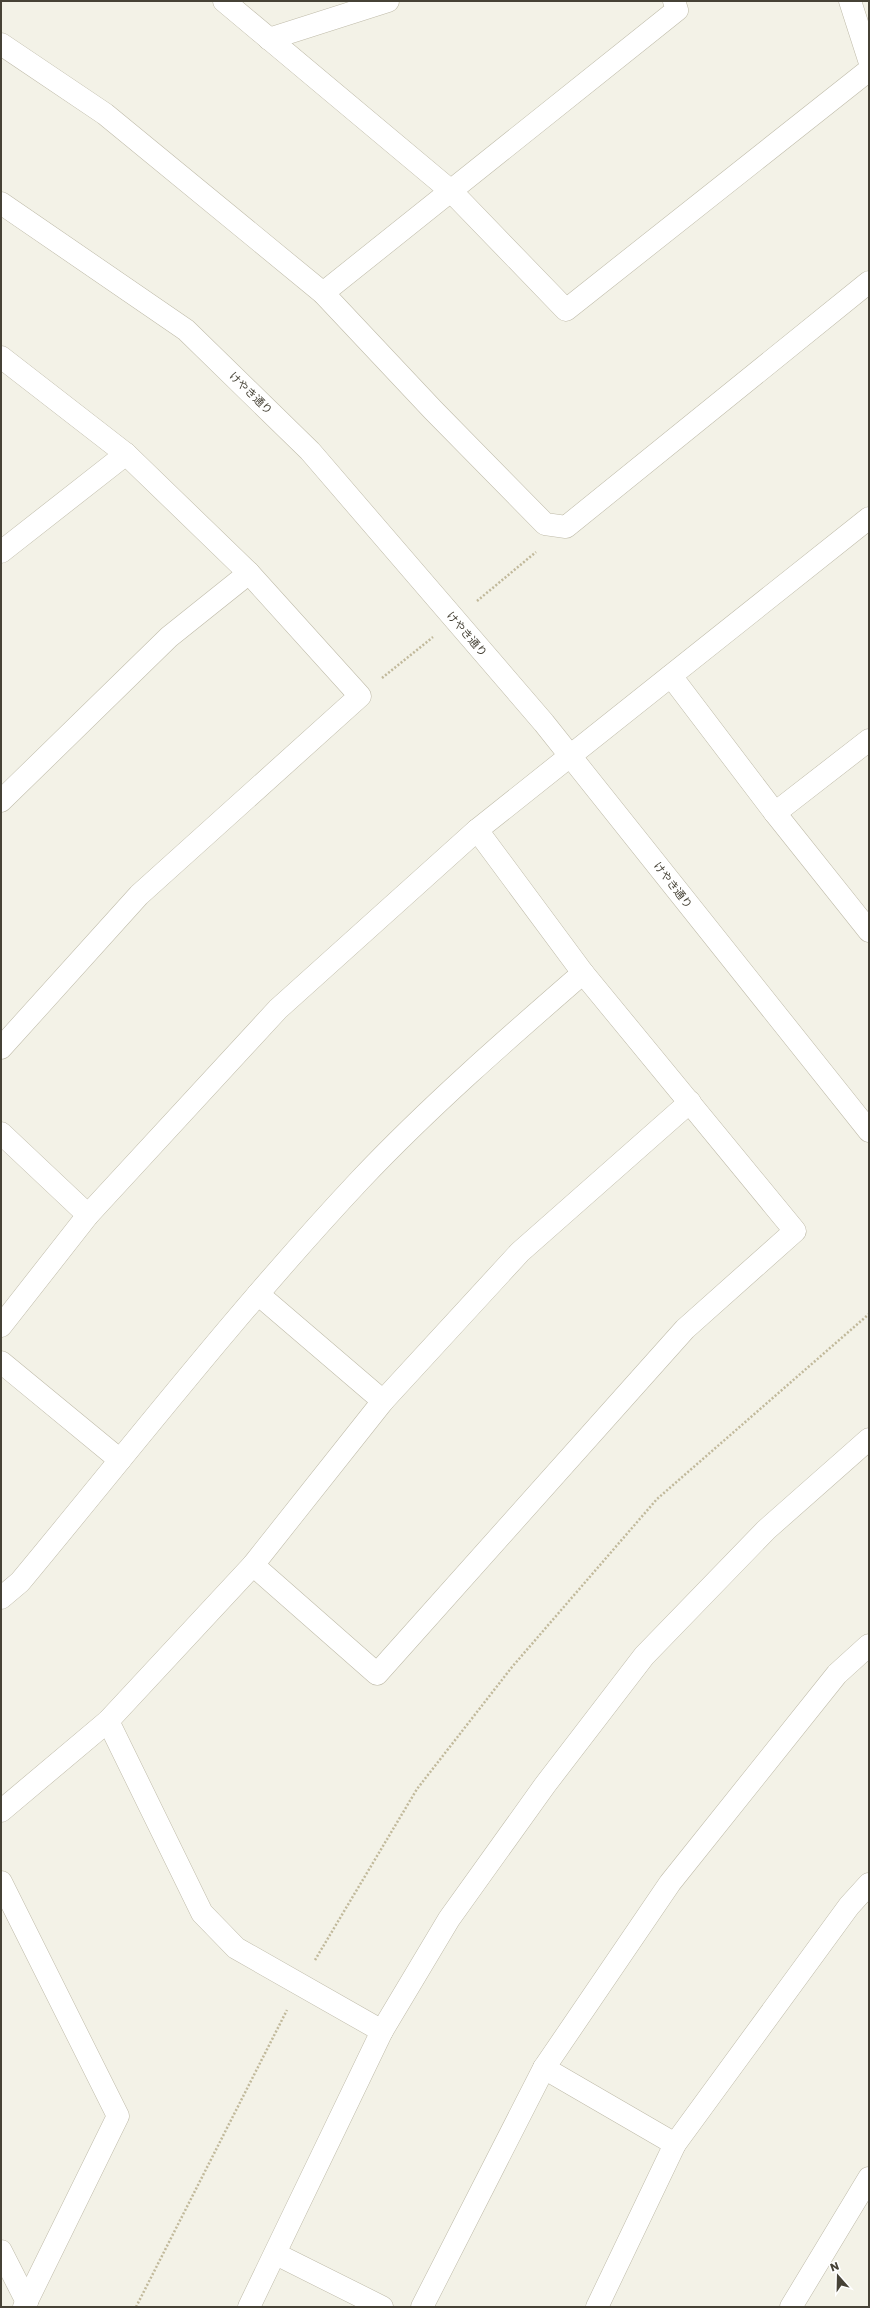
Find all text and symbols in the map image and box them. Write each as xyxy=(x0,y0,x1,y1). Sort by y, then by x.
street label: けやき通り xyxy=(226,368,276,418)
street label: けやき通り xyxy=(443,608,491,660)
street label: けやき通り xyxy=(650,858,696,912)
north arrow xyxy=(818,2256,858,2296)
text: N xyxy=(828,2258,841,2276)

